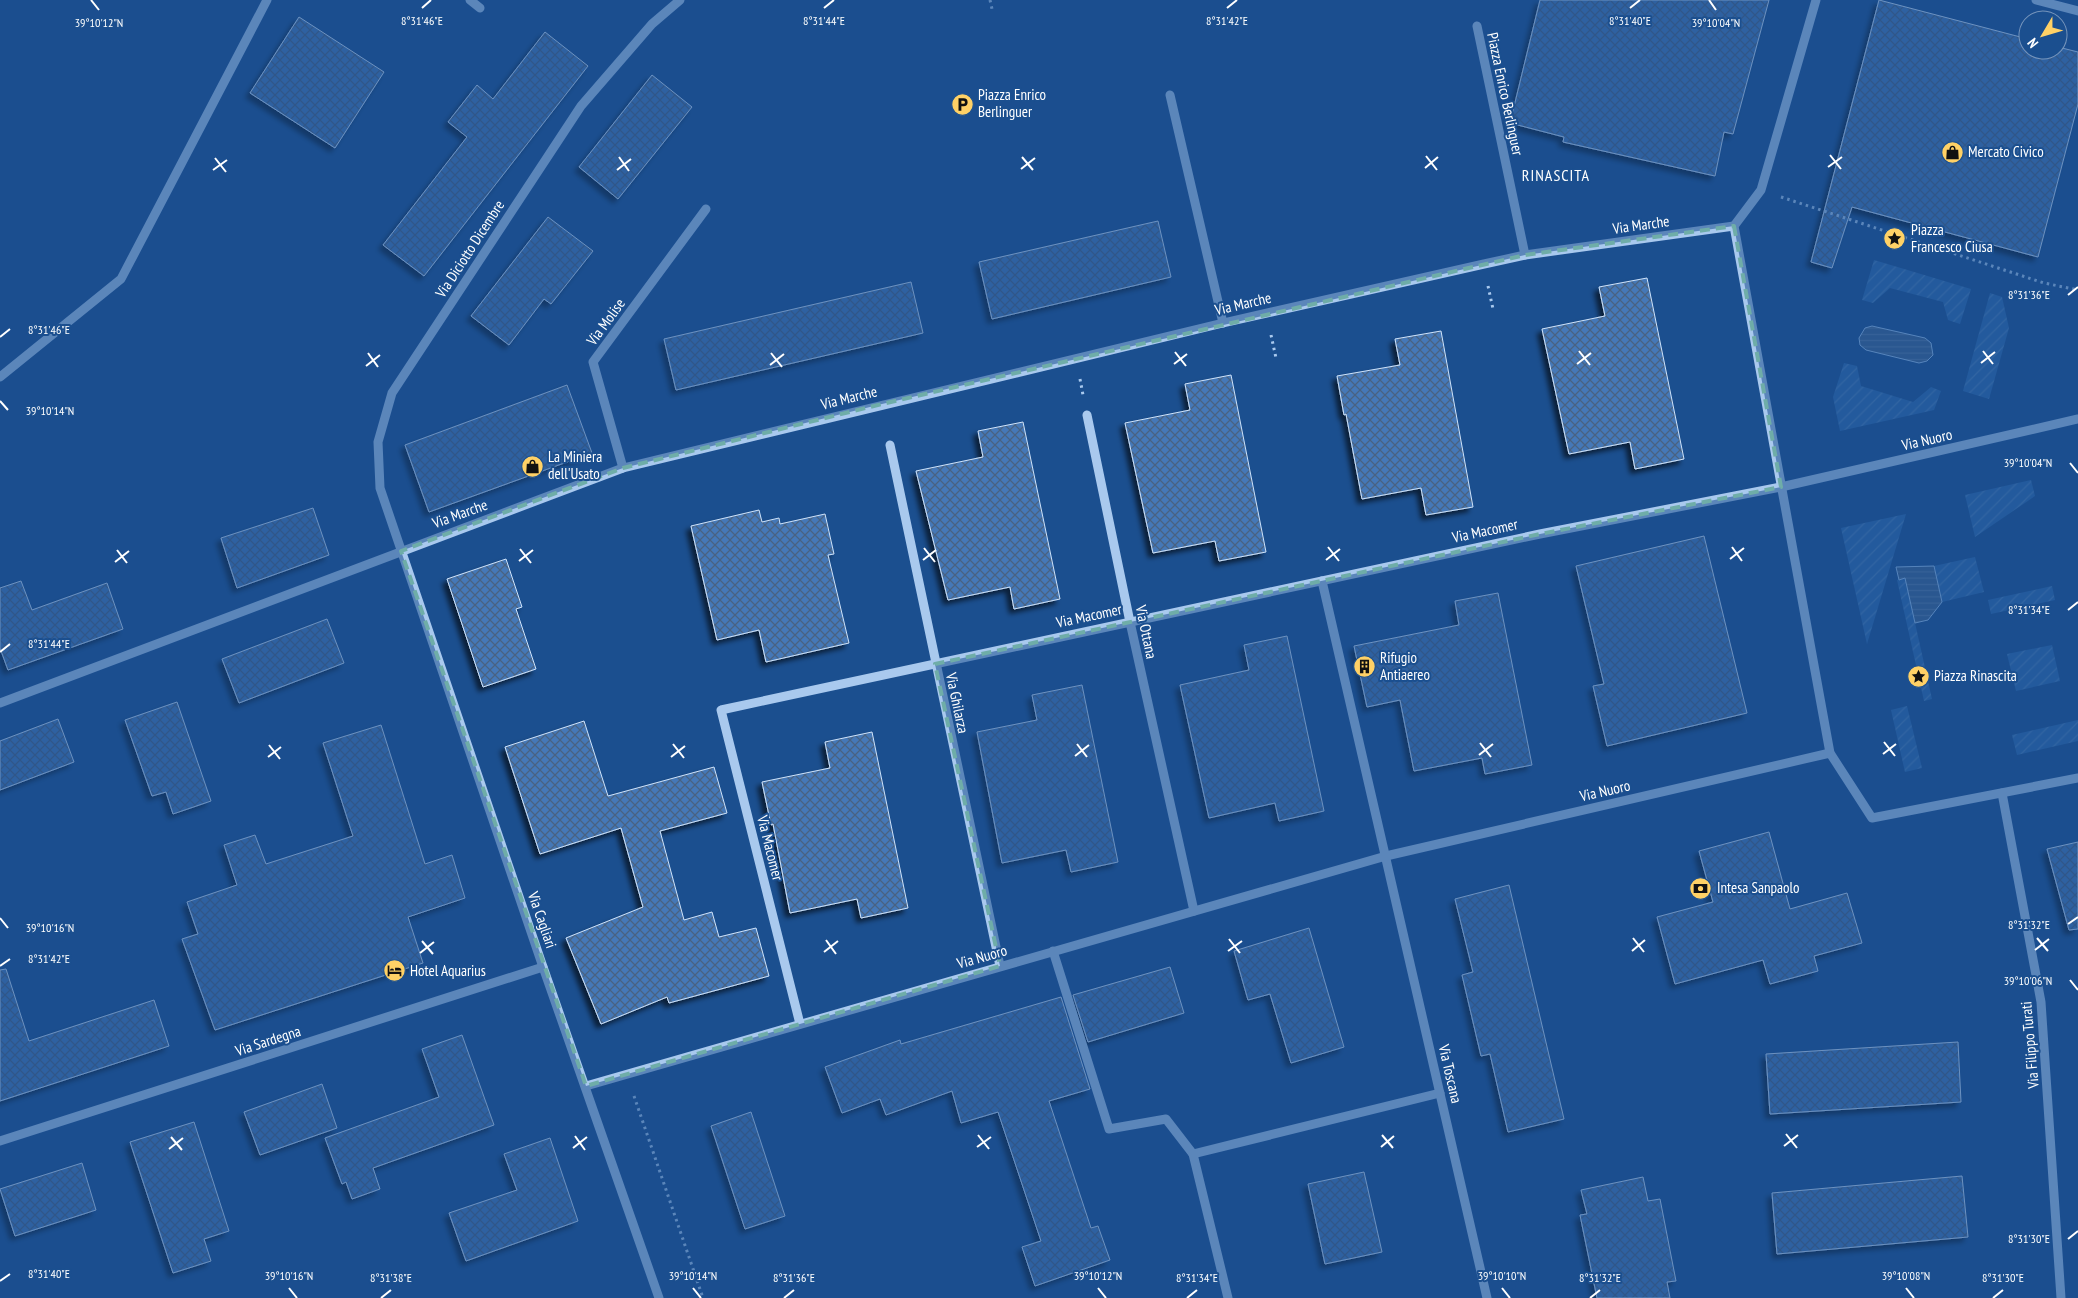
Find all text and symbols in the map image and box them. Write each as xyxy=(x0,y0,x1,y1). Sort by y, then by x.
north arrow xyxy=(2018,10,2068,60)
text: 8°31'46"E xyxy=(401,13,443,28)
text: 8°31'44"E xyxy=(803,13,845,28)
text: 8°31'42"E xyxy=(1206,13,1248,28)
text: 8°31'40"E xyxy=(1609,13,1651,28)
text: 39°10'12"N xyxy=(75,15,123,30)
text: 39°10'04"N xyxy=(1692,15,1740,30)
street label: Piazza Enrico Berlinguer xyxy=(1483,31,1528,158)
text: N xyxy=(2023,34,2042,52)
place label: Piazza Enrico Berlinguer xyxy=(978,85,1046,121)
parking icon: Piazza Enrico Berlinguer xyxy=(950,92,974,116)
shop icon: Mercato Civico xyxy=(1940,140,1964,164)
place label: Mercato Civico xyxy=(1968,142,2044,161)
district label: RINASCITA xyxy=(1522,165,1590,185)
street label: Via Diciotto Dicembre xyxy=(430,196,508,302)
street label: Via Marche xyxy=(1610,211,1671,238)
place label: Piazza Francesco Ciusa xyxy=(1911,220,1993,256)
place icon: Piazza Francesco Ciusa xyxy=(1883,227,1907,251)
text: 8°31'36"E xyxy=(2008,287,2050,302)
street label: Via Marche xyxy=(1212,288,1273,319)
street label: Via Molise xyxy=(582,295,629,350)
text: 8°31'46"E xyxy=(28,322,70,337)
street label: Via Marche xyxy=(818,381,879,414)
text: 39°10'14"N xyxy=(26,403,74,418)
street label: Via Nuoro xyxy=(1899,425,1954,455)
place label: La Miniera dell'Usato xyxy=(548,447,602,483)
shop icon: La Miniera dell'Usato xyxy=(520,454,544,478)
text: 39°10'04"N xyxy=(2004,455,2052,470)
street label: Via Marche xyxy=(429,495,490,533)
street label: Via Macomer xyxy=(1449,514,1520,547)
street label: Via Macomer xyxy=(1053,599,1124,632)
street label: Via Ottana xyxy=(1131,602,1161,661)
text: 8°31'34"E xyxy=(2008,602,2050,617)
text: 8°31'44"E xyxy=(28,636,70,651)
place label: Rifugio Antiaereo xyxy=(1380,648,1430,684)
building icon: Rifugio Antiaereo xyxy=(1352,655,1376,679)
place icon: Piazza Rinascita xyxy=(1906,664,1930,688)
place label: Piazza Rinascita xyxy=(1934,666,2017,685)
street label: Via Ghilarza xyxy=(942,670,973,735)
street label: Via Nuoro xyxy=(1577,776,1632,806)
street label: Via Macomer xyxy=(753,812,788,883)
bank icon: Intesa Sanpaolo xyxy=(1689,876,1713,900)
place label: Intesa Sanpaolo xyxy=(1717,878,1800,897)
street label: Via Cagliari xyxy=(524,888,561,951)
text: 8°31'32"E xyxy=(2008,917,2050,932)
text: 39°10'16"N xyxy=(26,920,74,935)
street label: Via Nuoro xyxy=(954,940,1009,973)
text: 8°31'42"E xyxy=(28,951,70,966)
hotel icon: Hotel Aquarius xyxy=(382,959,406,983)
place label: Hotel Aquarius xyxy=(410,961,486,980)
text: 39°10'06"N xyxy=(2004,973,2052,988)
street label: Via Filippo Turati xyxy=(2016,1001,2043,1090)
street label: Via Sardegna xyxy=(232,1021,303,1060)
street label: Via Toscana xyxy=(1434,1042,1466,1105)
text: 8°31'30"E xyxy=(2008,1231,2050,1246)
text: 8°31'40"E xyxy=(28,1266,70,1281)
text: 39°10'16"N xyxy=(265,1268,313,1283)
text: 39°10'14"N xyxy=(669,1268,717,1283)
text: 39°10'12"N xyxy=(1074,1268,1122,1283)
text: 39°10'10"N xyxy=(1478,1268,1526,1283)
text: 39°10'08"N xyxy=(1882,1268,1930,1283)
text: 8°31'38"E xyxy=(370,1270,412,1285)
text: 8°31'36"E xyxy=(773,1270,815,1285)
text: 8°31'34"E xyxy=(1176,1270,1218,1285)
text: 8°31'32"E xyxy=(1579,1270,1621,1285)
text: 8°31'30"E xyxy=(1982,1270,2024,1285)

